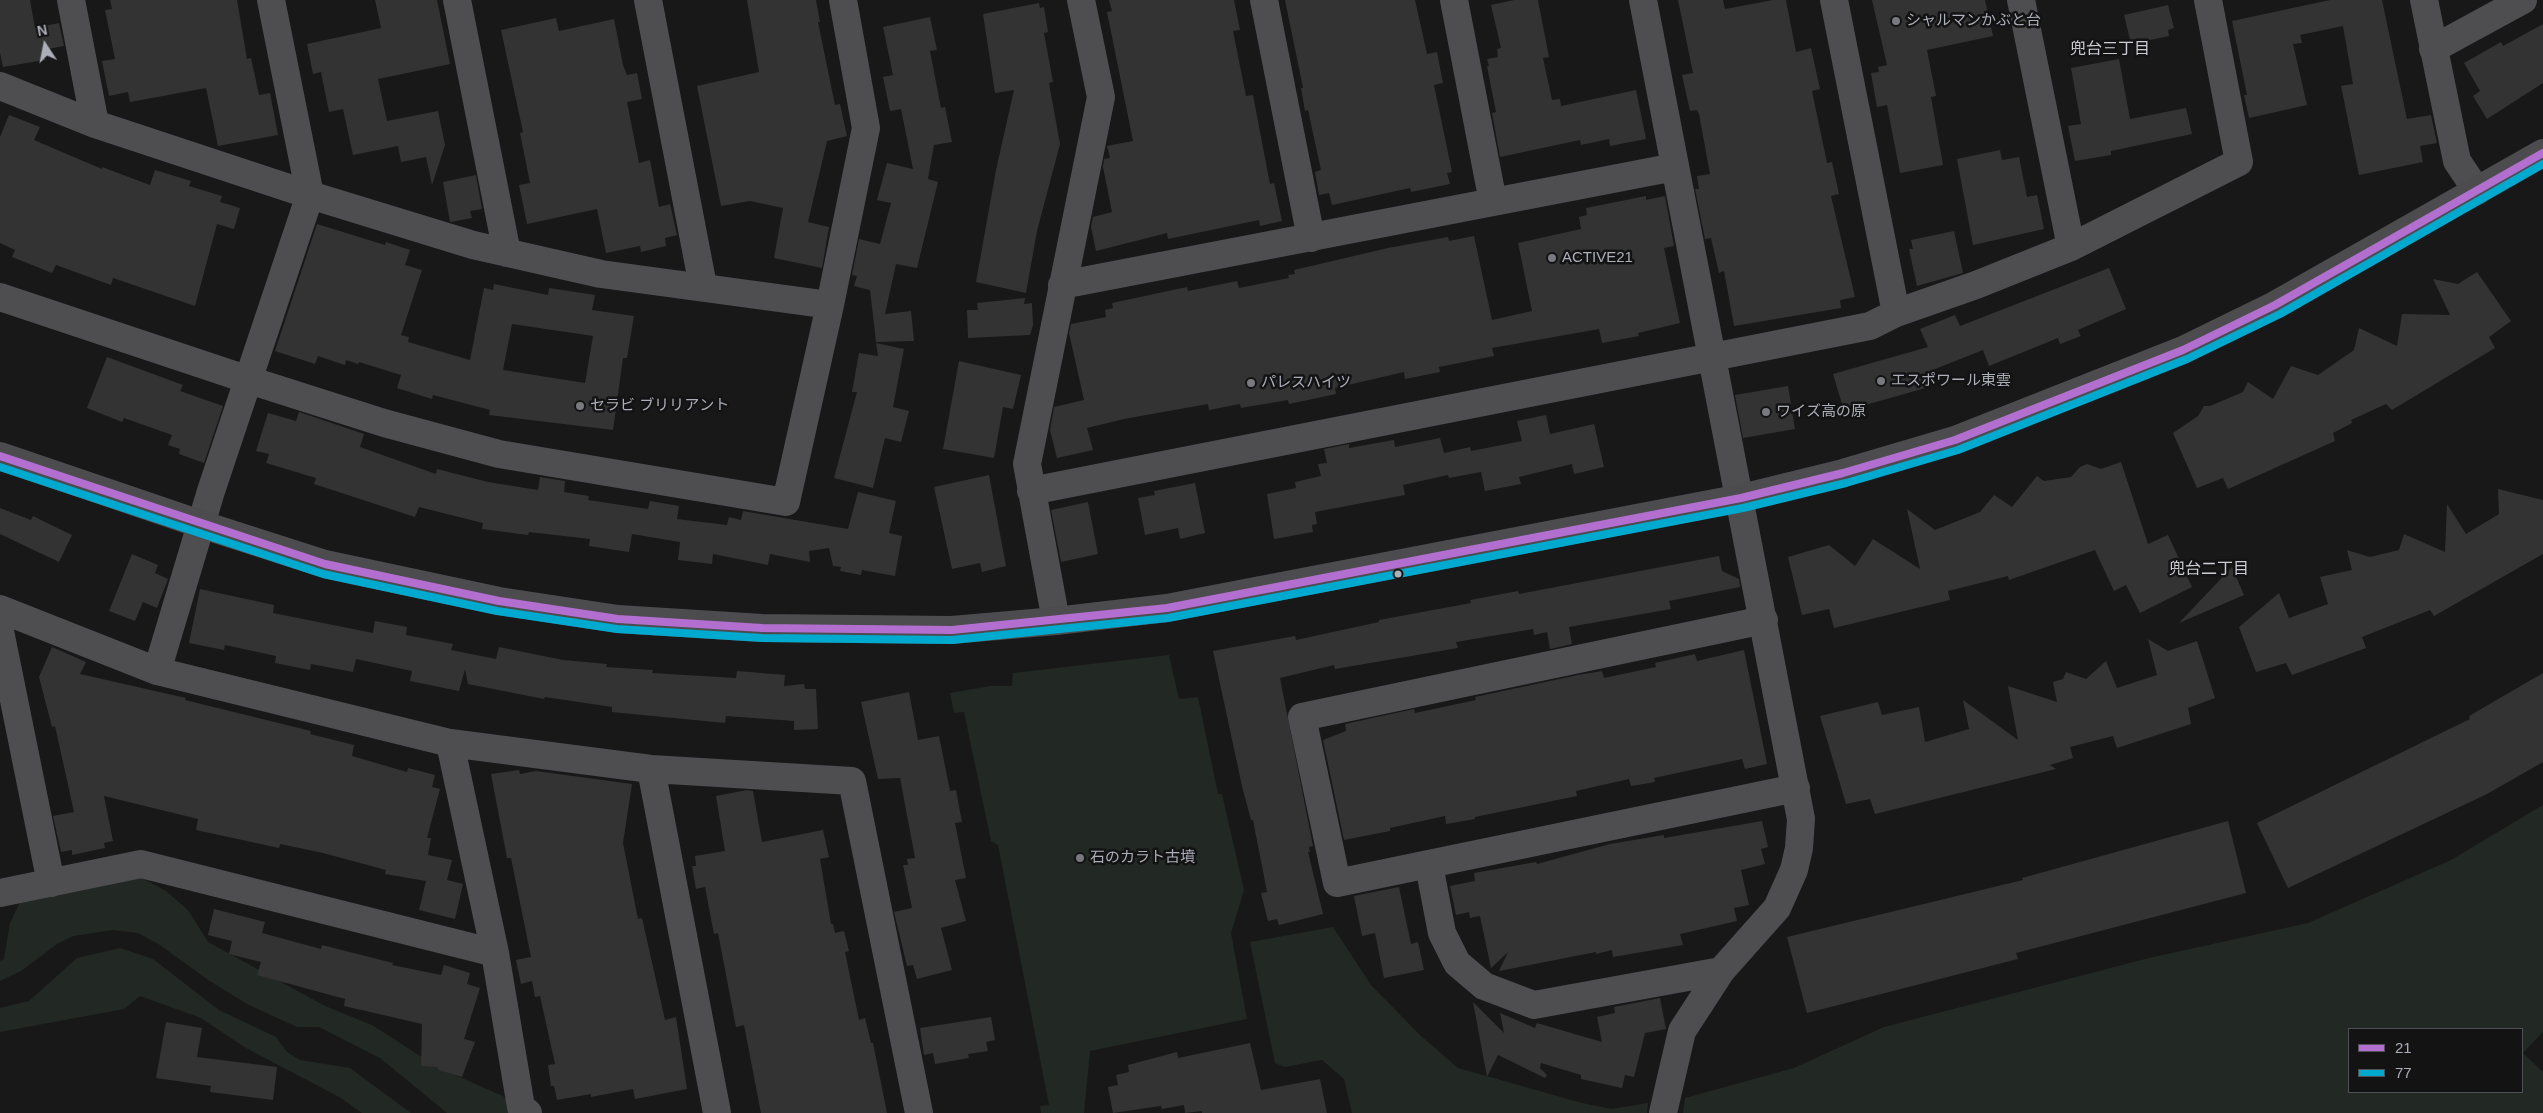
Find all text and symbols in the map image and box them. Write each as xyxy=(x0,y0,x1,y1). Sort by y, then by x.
place label: シャルマンかぶと台 xyxy=(1906,12,2041,30)
marker: シャルマンかぶと台 xyxy=(1890,15,1902,27)
north arrow xyxy=(20,20,70,70)
text: N xyxy=(36,21,49,39)
district label: 兜台三丁目 xyxy=(2070,40,2150,60)
place label: ACTIVE21 xyxy=(1562,249,1633,267)
marker: ACTIVE21 xyxy=(1546,252,1558,264)
place label: エスポワール東雲 xyxy=(1891,372,2011,390)
place label: パレスハイツ xyxy=(1261,374,1351,392)
marker: エスポワール東雲 xyxy=(1875,375,1887,387)
marker: パレスハイツ xyxy=(1245,377,1257,389)
place label: セラビ ブリリアント xyxy=(590,397,729,415)
marker: セラビ ブリリアント xyxy=(574,400,586,412)
place label: ワイズ高の原 xyxy=(1776,403,1866,421)
marker: ワイズ高の原 xyxy=(1760,406,1772,418)
district label: 兜台二丁目 xyxy=(2169,560,2249,580)
unlabelled marker xyxy=(1393,569,1403,579)
place label: 石のカラト古墳 xyxy=(1090,849,1195,867)
marker: 石のカラト古墳 xyxy=(1074,852,1086,864)
legend xyxy=(2348,1028,2523,1093)
text: 21 xyxy=(2395,1039,2412,1056)
text: 77 xyxy=(2395,1064,2412,1081)

